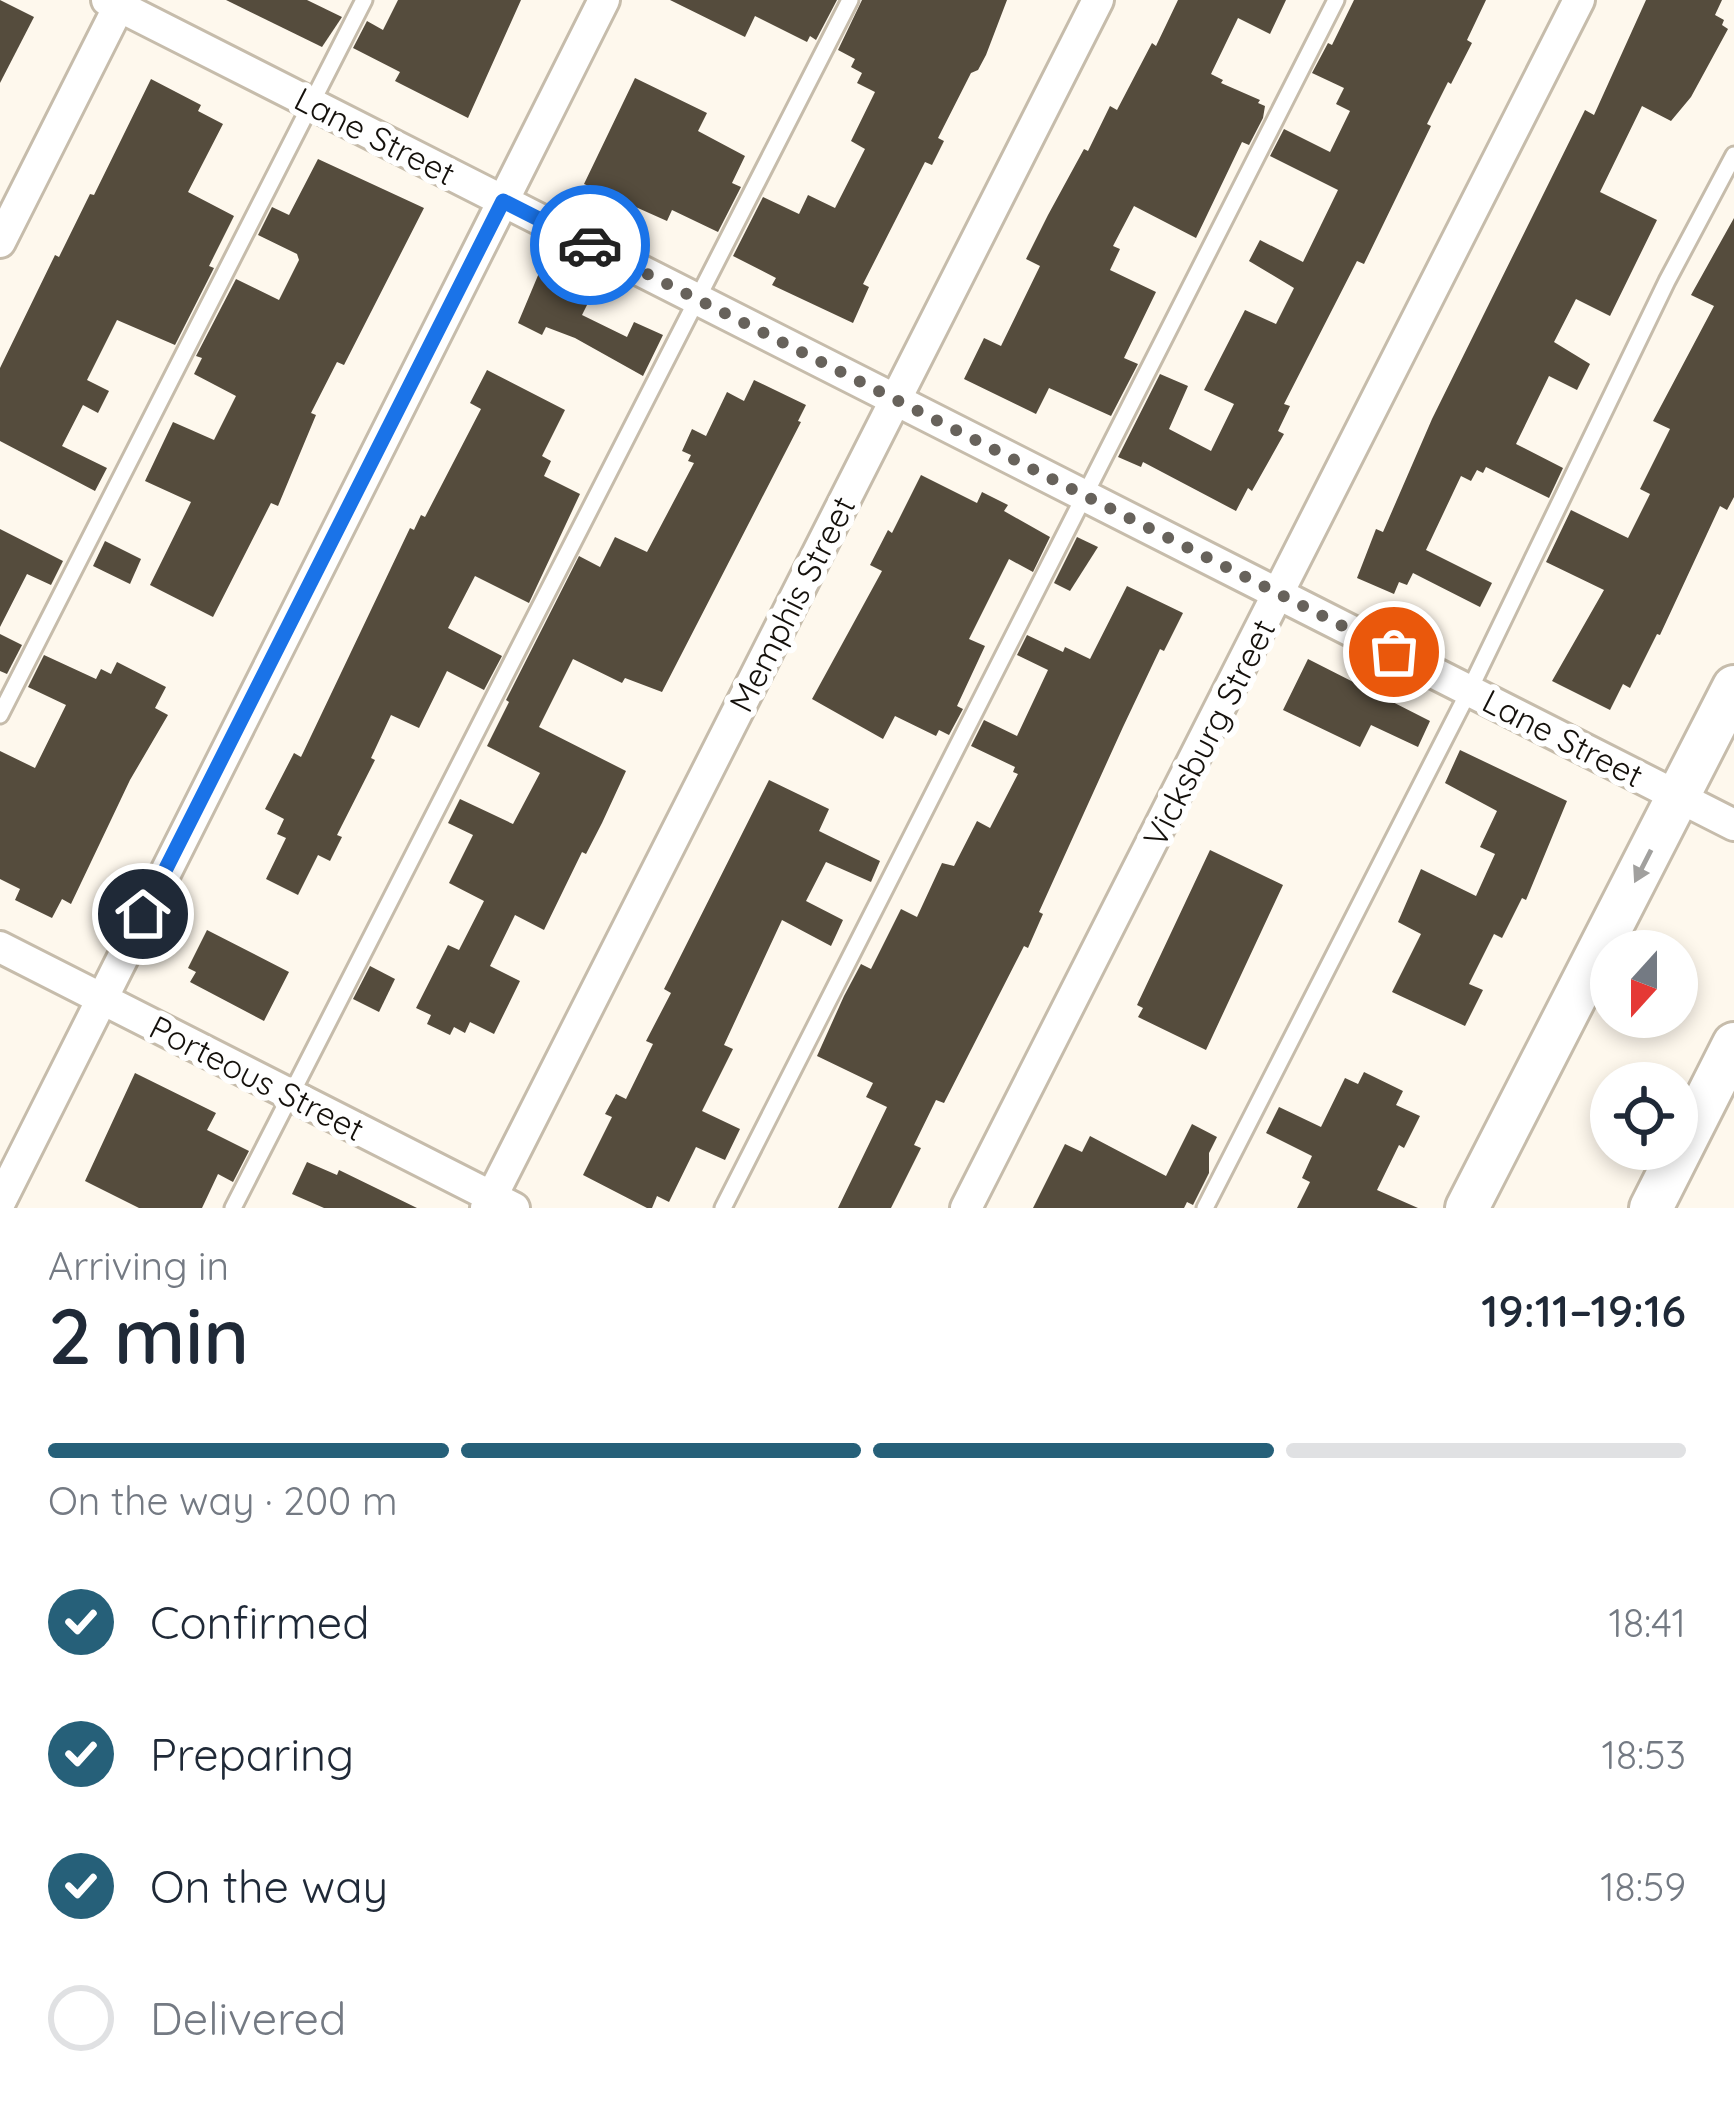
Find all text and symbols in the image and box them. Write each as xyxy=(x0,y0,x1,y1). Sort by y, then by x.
street label: Lane Street xyxy=(288,78,462,193)
courier xyxy=(530,185,650,305)
icon: car xyxy=(557,212,623,278)
street label: Memphis Street xyxy=(720,489,864,718)
pin xyxy=(1343,601,1445,703)
street label: Vicksburg Street xyxy=(1134,612,1284,853)
icon: bag xyxy=(1361,619,1427,685)
street label: Lane Street xyxy=(1476,680,1650,795)
one-way arrow xyxy=(1633,849,1653,884)
pin xyxy=(92,863,194,965)
icon: home xyxy=(110,881,176,947)
north arrow xyxy=(1590,930,1698,1038)
map controls xyxy=(1590,930,1698,1170)
street label: Porteous Street xyxy=(143,1006,371,1149)
button: locate xyxy=(1590,1062,1698,1170)
text: Arriving in xyxy=(48,1241,229,1290)
text: 19:11–19:16 xyxy=(1481,1282,1686,1338)
text: 2 min xyxy=(48,1286,249,1384)
text: On the way · 200 m xyxy=(48,1476,398,1525)
icon: check xyxy=(48,1589,114,1655)
text: Confirmed xyxy=(150,1594,369,1650)
text: 18:41 xyxy=(1609,1598,1686,1647)
icon: check xyxy=(48,1721,114,1787)
text: Preparing xyxy=(150,1726,354,1782)
text: 18:53 xyxy=(1602,1730,1686,1779)
icon: check xyxy=(48,1853,114,1919)
text: On the way xyxy=(150,1858,388,1914)
text: 18:59 xyxy=(1600,1862,1686,1911)
text: Delivered xyxy=(150,1990,346,2046)

